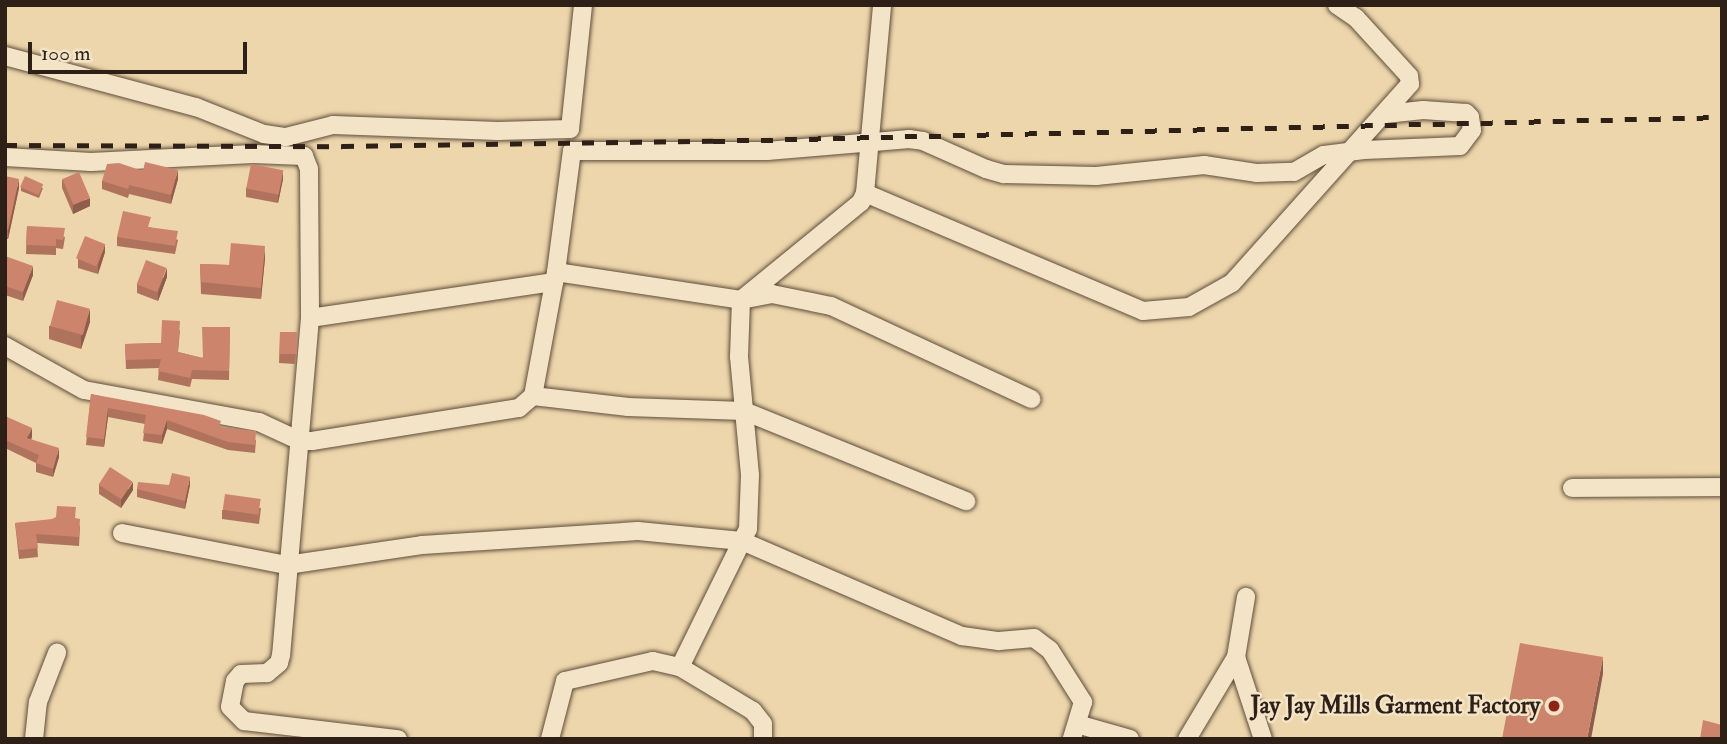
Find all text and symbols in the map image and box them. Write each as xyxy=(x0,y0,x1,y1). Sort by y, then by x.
scale bar xyxy=(32,28,250,72)
text: 100 m xyxy=(41,40,91,67)
place label: Jay Jay Mills Garment Factory xyxy=(1251,692,1540,720)
marker: Jay Jay Mills Garment Factory xyxy=(1546,698,1562,714)

